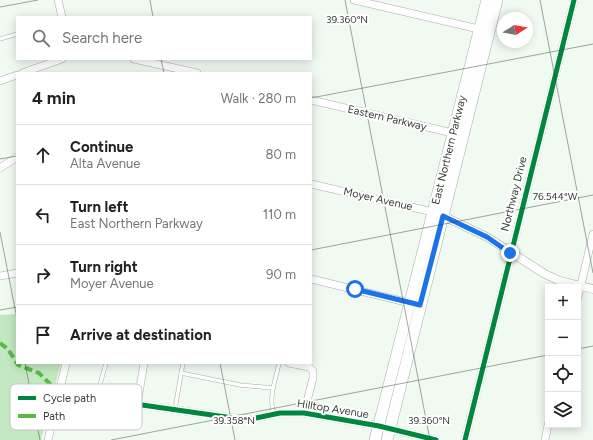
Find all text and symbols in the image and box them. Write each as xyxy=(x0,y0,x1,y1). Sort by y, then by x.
north arrow xyxy=(497,12,533,48)
text: 39.360°N xyxy=(326,13,368,26)
search box xyxy=(16,16,312,60)
icon: search xyxy=(30,27,52,49)
text: Search here xyxy=(62,29,142,47)
text: 4 min xyxy=(32,88,76,108)
text: Walk · 280 m xyxy=(221,91,296,106)
street label: East Northern Parkway xyxy=(429,94,469,206)
street label: Eastern Parkway xyxy=(346,103,428,133)
text: Continue xyxy=(70,138,133,156)
icon: ahead xyxy=(32,144,54,166)
text: 80 m xyxy=(265,147,296,162)
street label: Northway Drive xyxy=(498,155,530,233)
text: Alta Avenue xyxy=(70,156,140,171)
street label: Moyer Avenue xyxy=(342,185,414,213)
text: 76.544°W xyxy=(533,190,578,203)
text: Turn left xyxy=(70,198,128,216)
icon: left xyxy=(32,204,54,226)
text: 110 m xyxy=(263,207,296,222)
text: East Northern Parkway xyxy=(70,216,203,231)
route end xyxy=(501,244,519,262)
text: Turn right xyxy=(70,258,138,276)
icon: right xyxy=(32,264,54,286)
text: 90 m xyxy=(266,267,296,282)
text: Moyer Avenue xyxy=(70,276,154,291)
route start xyxy=(346,280,364,298)
map controls xyxy=(545,284,581,428)
button: + xyxy=(545,284,581,320)
button: − xyxy=(545,320,581,356)
icon: arrive xyxy=(32,324,54,346)
text: Arrive at destination xyxy=(70,326,211,344)
button: locate xyxy=(545,356,581,392)
legend xyxy=(10,384,142,430)
text: Cycle path xyxy=(43,392,96,405)
button: layers xyxy=(545,392,581,428)
street label: Hilltop Avenue xyxy=(296,397,370,421)
text: Path xyxy=(43,410,65,423)
text: 39.358°N xyxy=(213,414,255,427)
text: 39.360°N xyxy=(408,414,450,427)

